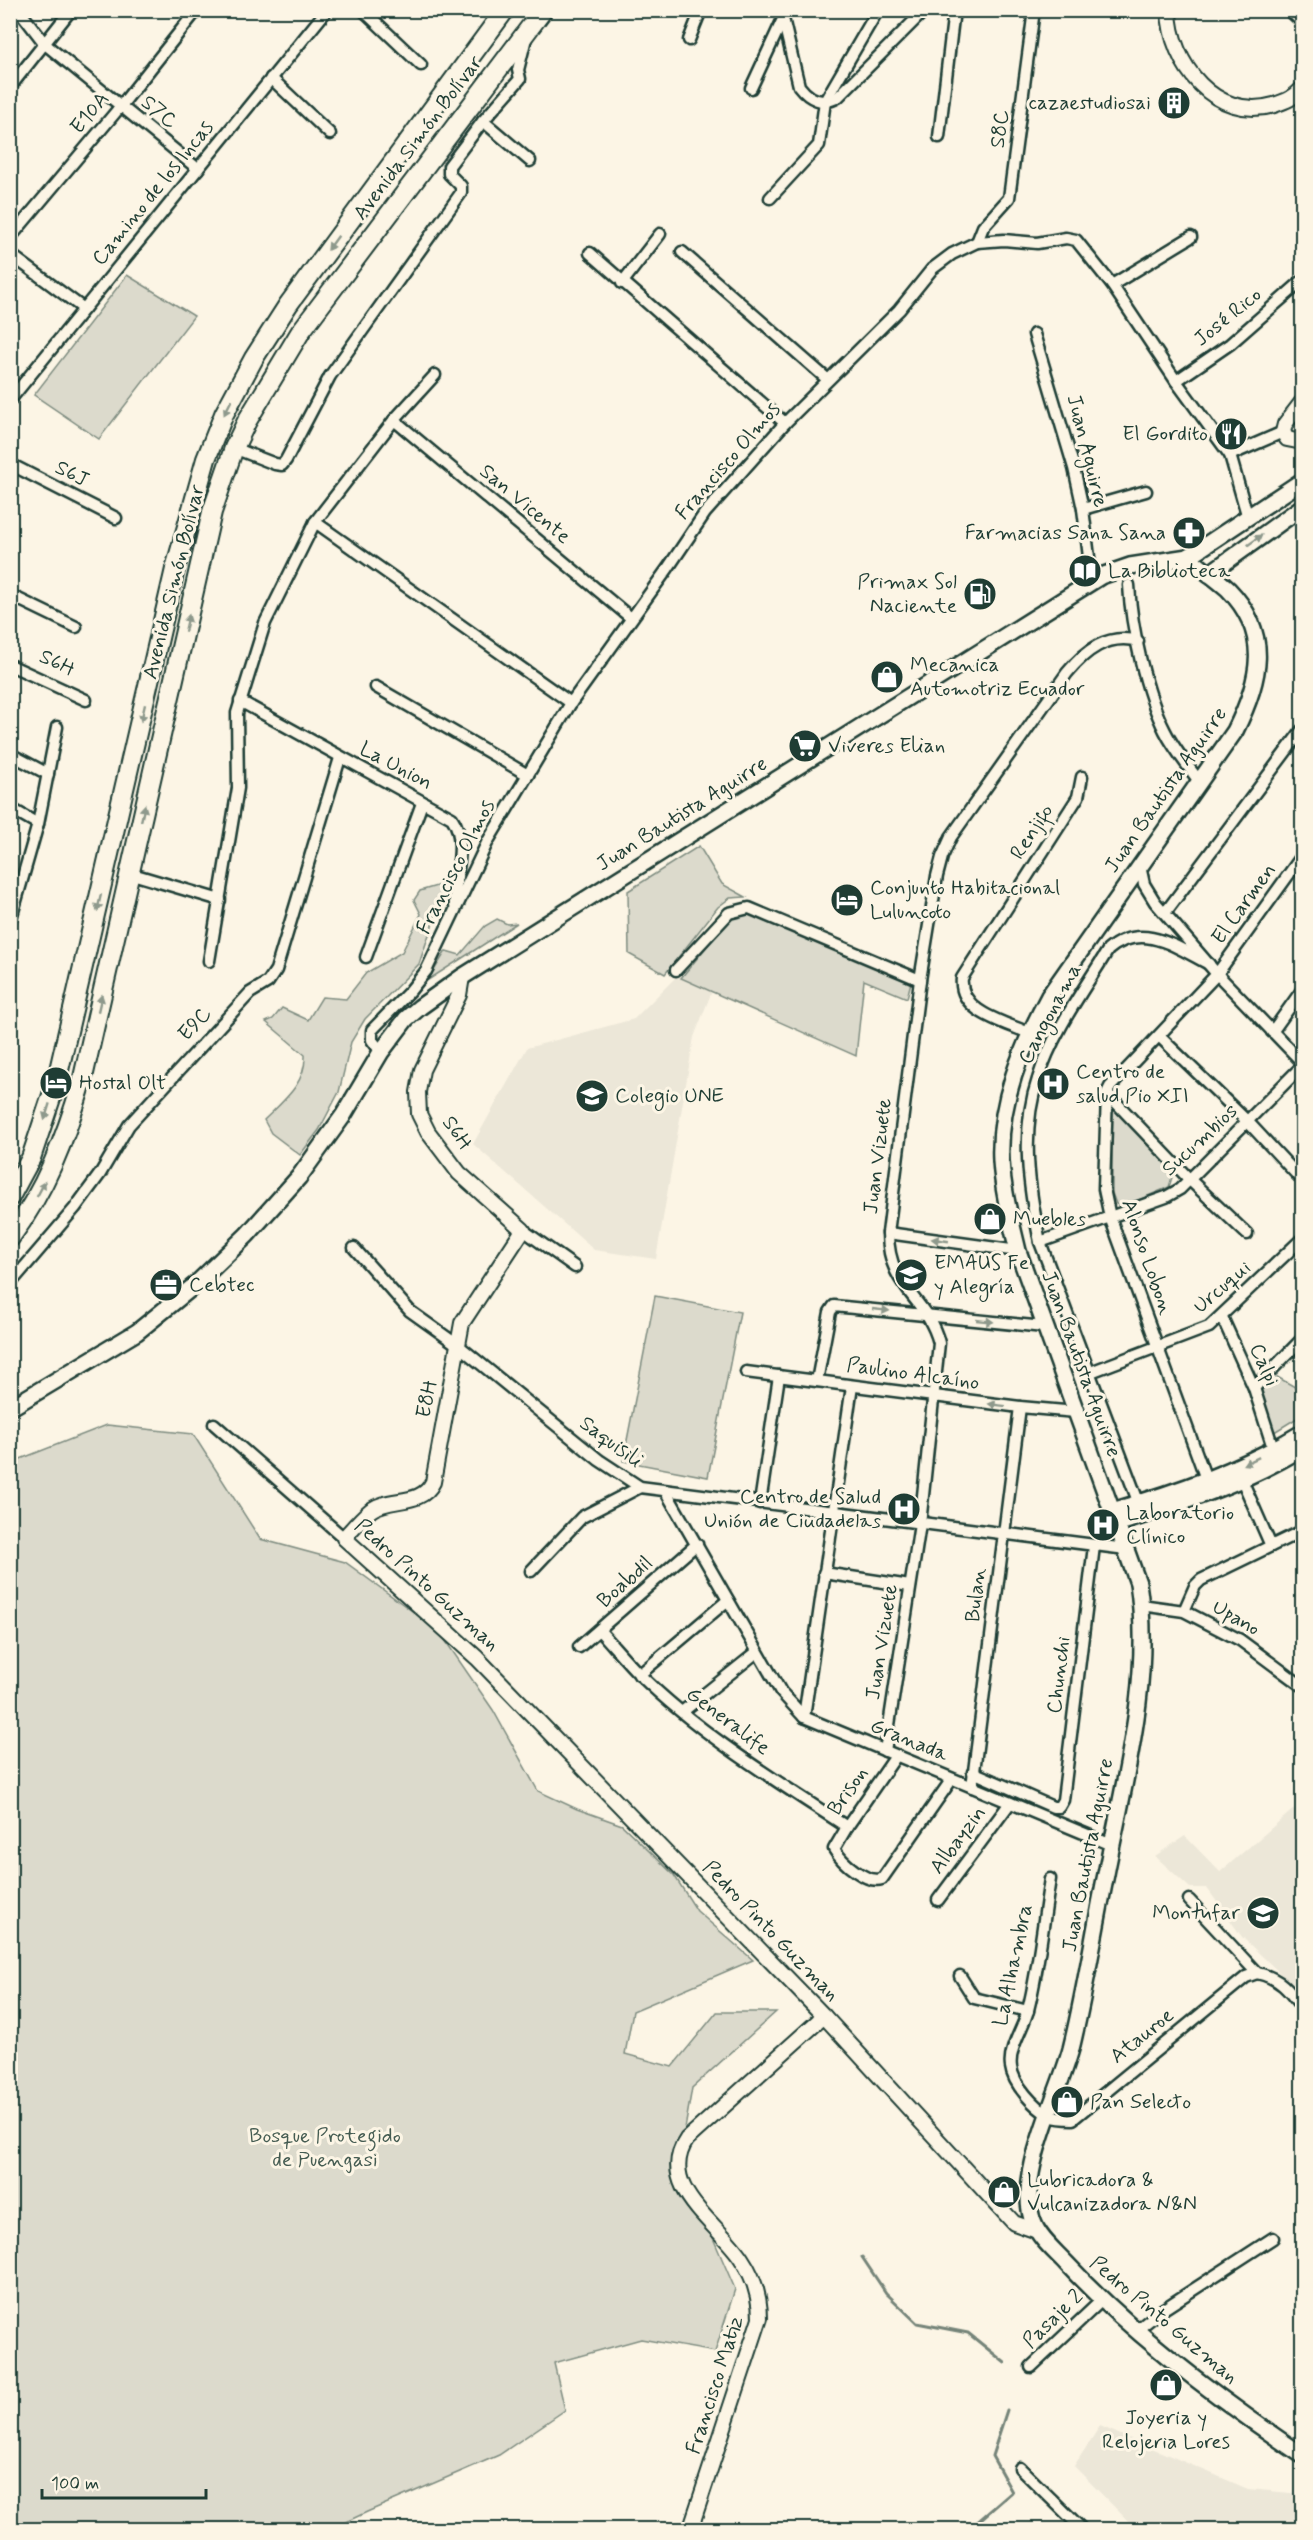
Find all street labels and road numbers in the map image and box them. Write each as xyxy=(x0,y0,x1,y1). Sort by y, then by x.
street label: Avenida Simón Bolívar xyxy=(347,50,489,226)
street label: E10A xyxy=(64,86,116,140)
street label: S7C xyxy=(135,89,183,135)
street label: S8C xyxy=(984,108,1016,150)
street label: Camino de los Incas xyxy=(86,115,220,271)
street label: José Rico xyxy=(1188,281,1268,353)
street label: Juan Aguirre xyxy=(1058,392,1115,511)
street label: Francisco Olmos xyxy=(669,396,787,526)
street label: S6J xyxy=(50,454,94,494)
street label: San Vicente xyxy=(473,458,577,550)
street label: Avenida Simón Bolívar xyxy=(136,482,212,682)
street label: S6H xyxy=(35,643,79,683)
street label: Juan Bautista Aguirre xyxy=(1098,701,1234,879)
street label: La Union xyxy=(355,735,437,797)
street label: Juan Bautista Aguirre xyxy=(591,750,773,878)
street label: Francisco Olmos xyxy=(410,795,502,939)
street label: Renjifo xyxy=(1004,799,1062,866)
street label: El Carmen xyxy=(1205,858,1283,950)
street label: Cangonama xyxy=(1012,959,1089,1070)
street label: E9C xyxy=(172,1001,218,1047)
street label: Juan Vizuete xyxy=(857,1096,899,1216)
street label: Sucumbios xyxy=(1156,1098,1244,1182)
street label: S6H xyxy=(435,1110,479,1156)
street label: Alonso Lobon xyxy=(1114,1196,1180,1319)
street label: Urcuqui xyxy=(1187,1254,1257,1320)
street label: Juan Bautista Aguirre xyxy=(1034,1267,1128,1461)
street label: Calpi xyxy=(1243,1339,1285,1391)
street label: Paulino Alcaíno xyxy=(845,1351,981,1397)
street label: E8H xyxy=(410,1378,444,1420)
street label: Saquisili xyxy=(574,1410,648,1474)
street label: Pedro Pinto Guzman xyxy=(348,1512,506,1658)
street label: Boabdil xyxy=(591,1550,659,1614)
street label: Bulan xyxy=(959,1566,993,1624)
street label: Juan Vizuete xyxy=(859,1582,905,1702)
street label: Upano xyxy=(1207,1593,1265,1643)
street label: Chunchi xyxy=(1040,1635,1078,1715)
street label: Generalife xyxy=(680,1680,776,1762)
street label: Granada xyxy=(866,1712,952,1768)
street label: Juan Bautista Aguirre xyxy=(1056,1756,1120,1954)
street label: Brison xyxy=(821,1761,875,1821)
street label: Albayzin xyxy=(923,1800,993,1880)
street label: Pedro Pinto Guzman xyxy=(696,1854,846,2008)
street label: La Alhambra xyxy=(986,1901,1040,2029)
street label: Atauroe xyxy=(1104,2002,1180,2070)
street label: Pedro Pinto Guzman xyxy=(1084,2249,1244,2391)
street label: Pasaje 2 xyxy=(1017,2283,1089,2355)
street label: Francisco Matiz xyxy=(679,2312,751,2458)

